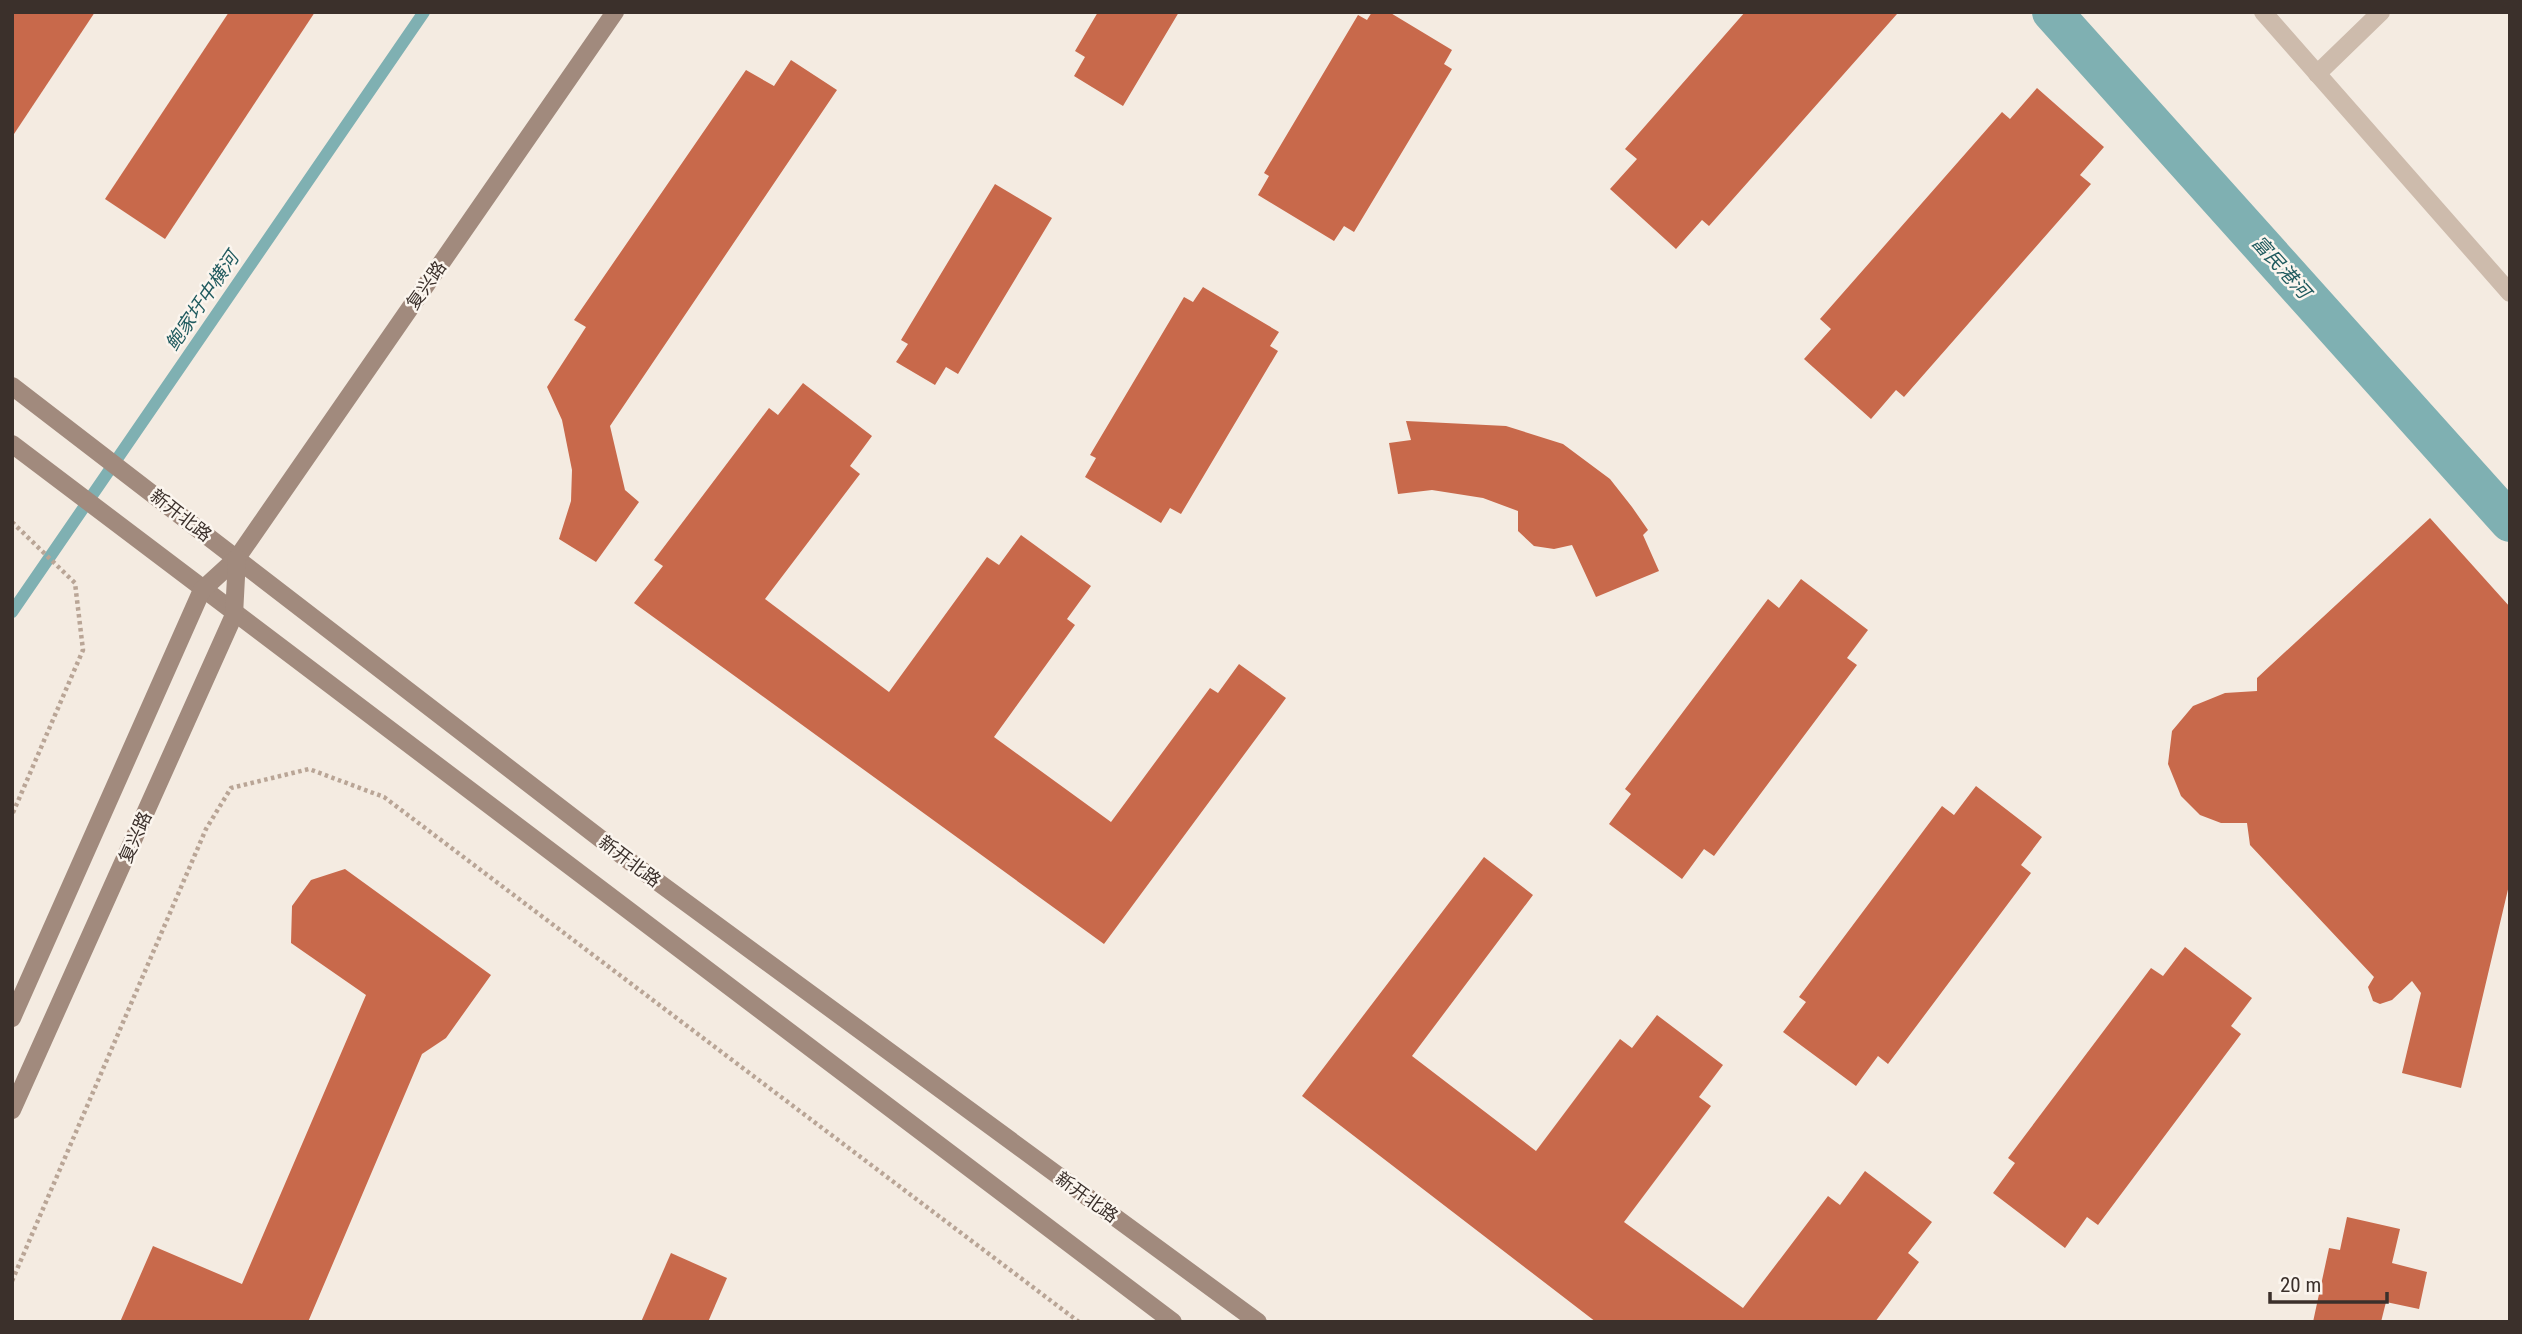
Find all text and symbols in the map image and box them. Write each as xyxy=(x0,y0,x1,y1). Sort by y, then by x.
water label: 富民港河 xyxy=(2247,231,2318,306)
water label: 鲍家圩中横河 xyxy=(161,244,246,355)
street label: 复兴路 xyxy=(402,257,450,313)
street label: 新开北路 xyxy=(146,485,216,545)
street label: 复兴路 xyxy=(114,808,156,866)
street label: 新开北路 xyxy=(595,831,665,891)
street label: 新开北路 xyxy=(1052,1167,1122,1227)
scale bar xyxy=(2270,1260,2387,1304)
text: 20 m xyxy=(2280,1273,2321,1297)

